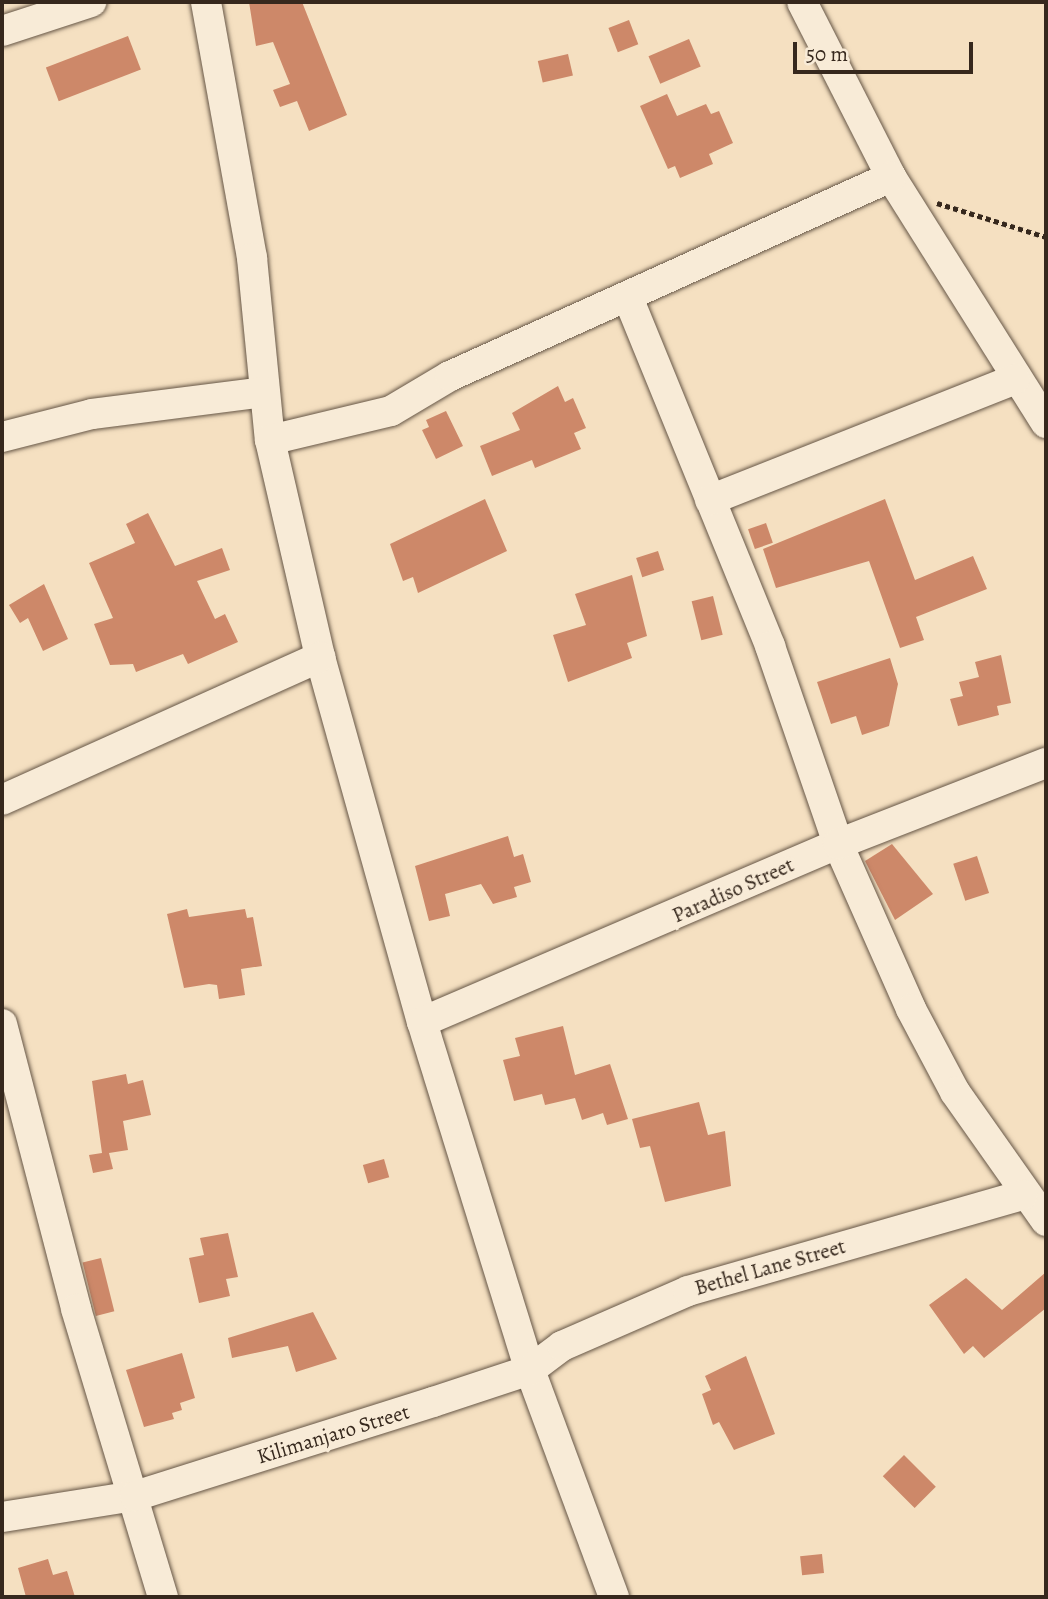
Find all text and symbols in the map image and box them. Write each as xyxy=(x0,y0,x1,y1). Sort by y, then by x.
scale bar xyxy=(796,28,976,72)
text: 50 m xyxy=(806,40,848,68)
street label: Paradiso Street xyxy=(668,852,798,928)
street label: Bethel Lane Street xyxy=(692,1233,848,1301)
street label: Kilimanjaro Street xyxy=(254,1399,412,1469)

